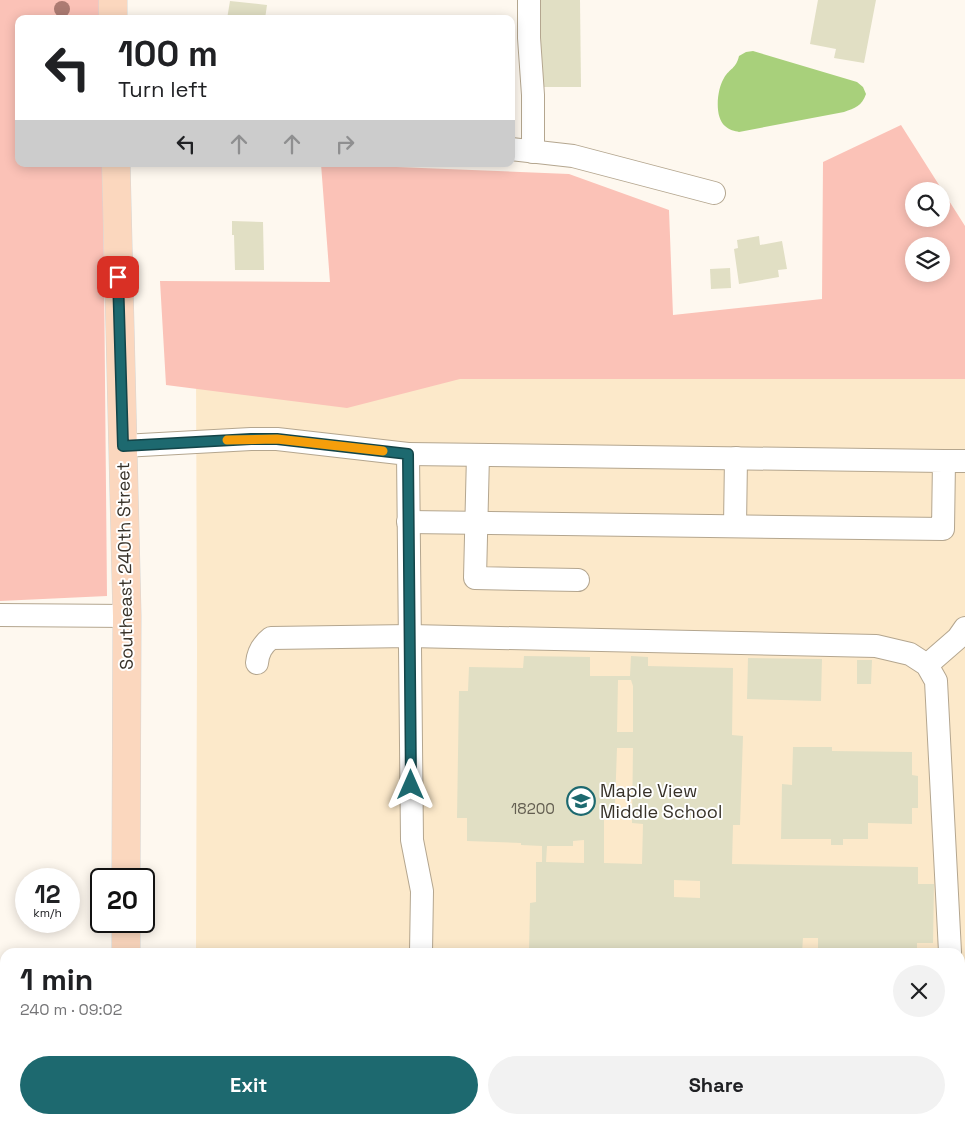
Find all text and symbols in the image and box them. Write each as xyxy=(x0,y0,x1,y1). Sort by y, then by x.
text: 100 m xyxy=(118,32,218,76)
icon: left xyxy=(35,35,100,100)
text: Turn left xyxy=(118,75,208,103)
icon: left xyxy=(172,130,200,158)
icon: ahead xyxy=(225,130,253,158)
icon: ahead xyxy=(278,130,306,158)
icon: right xyxy=(331,130,359,158)
map controls xyxy=(905,182,950,282)
button: search xyxy=(905,182,950,227)
button: layers xyxy=(905,237,950,282)
pin xyxy=(97,256,139,298)
icon: arrive xyxy=(104,263,132,291)
street label: Southeast 240th Street xyxy=(111,462,138,670)
position arrow xyxy=(384,758,436,810)
place label: Maple View Middle School xyxy=(600,779,722,823)
school or university icon: Maple View Middle School xyxy=(566,786,596,816)
house number: 18200 xyxy=(511,799,555,818)
speed limit sign: 20 xyxy=(90,868,155,933)
text: 12 xyxy=(34,878,61,910)
text: km/h xyxy=(33,905,62,921)
text: 1 min xyxy=(20,960,93,999)
button: close xyxy=(893,965,945,1017)
text: 240 m · 09:02 xyxy=(20,999,123,1020)
button: Exit xyxy=(20,1056,478,1114)
button: Share xyxy=(488,1056,945,1114)

